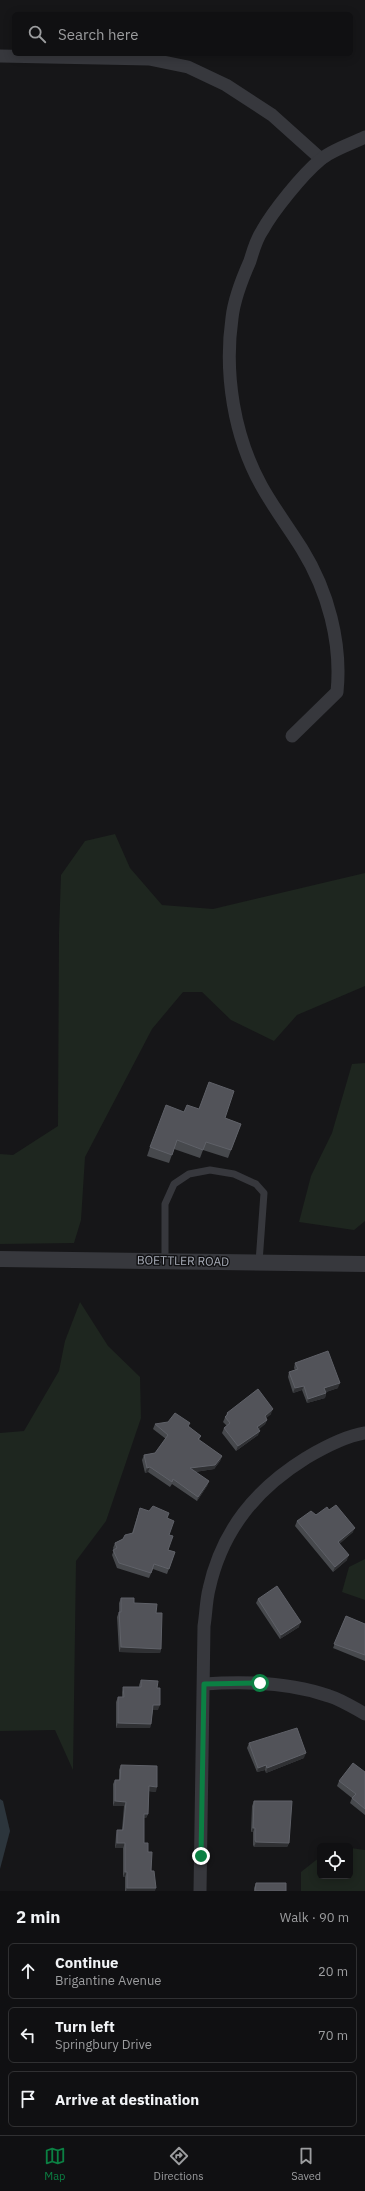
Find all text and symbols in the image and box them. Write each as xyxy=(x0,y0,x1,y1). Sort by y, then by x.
search box xyxy=(12,12,353,56)
icon: search xyxy=(26,23,48,45)
text: Search here xyxy=(58,25,138,44)
street label: BOETTLER ROAD xyxy=(137,1252,229,1269)
route start xyxy=(251,1674,269,1692)
map controls xyxy=(317,1843,353,1879)
button: locate xyxy=(317,1843,353,1879)
route end xyxy=(192,1847,210,1865)
text: 2 min xyxy=(16,1906,60,1928)
text: Walk · 90 m xyxy=(280,1909,349,1926)
text: Continue xyxy=(55,1953,119,1972)
icon: ahead xyxy=(17,1960,39,1982)
text: 20 m xyxy=(318,1963,348,1980)
text: Brigantine Avenue xyxy=(55,1972,161,1989)
text: Turn left xyxy=(55,2017,115,2036)
icon: left xyxy=(17,2024,39,2046)
text: 70 m xyxy=(318,2027,348,2044)
text: Springbury Drive xyxy=(55,2036,152,2053)
icon: arrive xyxy=(17,2088,39,2110)
text: Arrive at destination xyxy=(55,2090,199,2109)
tab: Map xyxy=(44,2145,66,2183)
tab: Directions xyxy=(154,2145,204,2183)
tab: Saved xyxy=(291,2145,321,2183)

